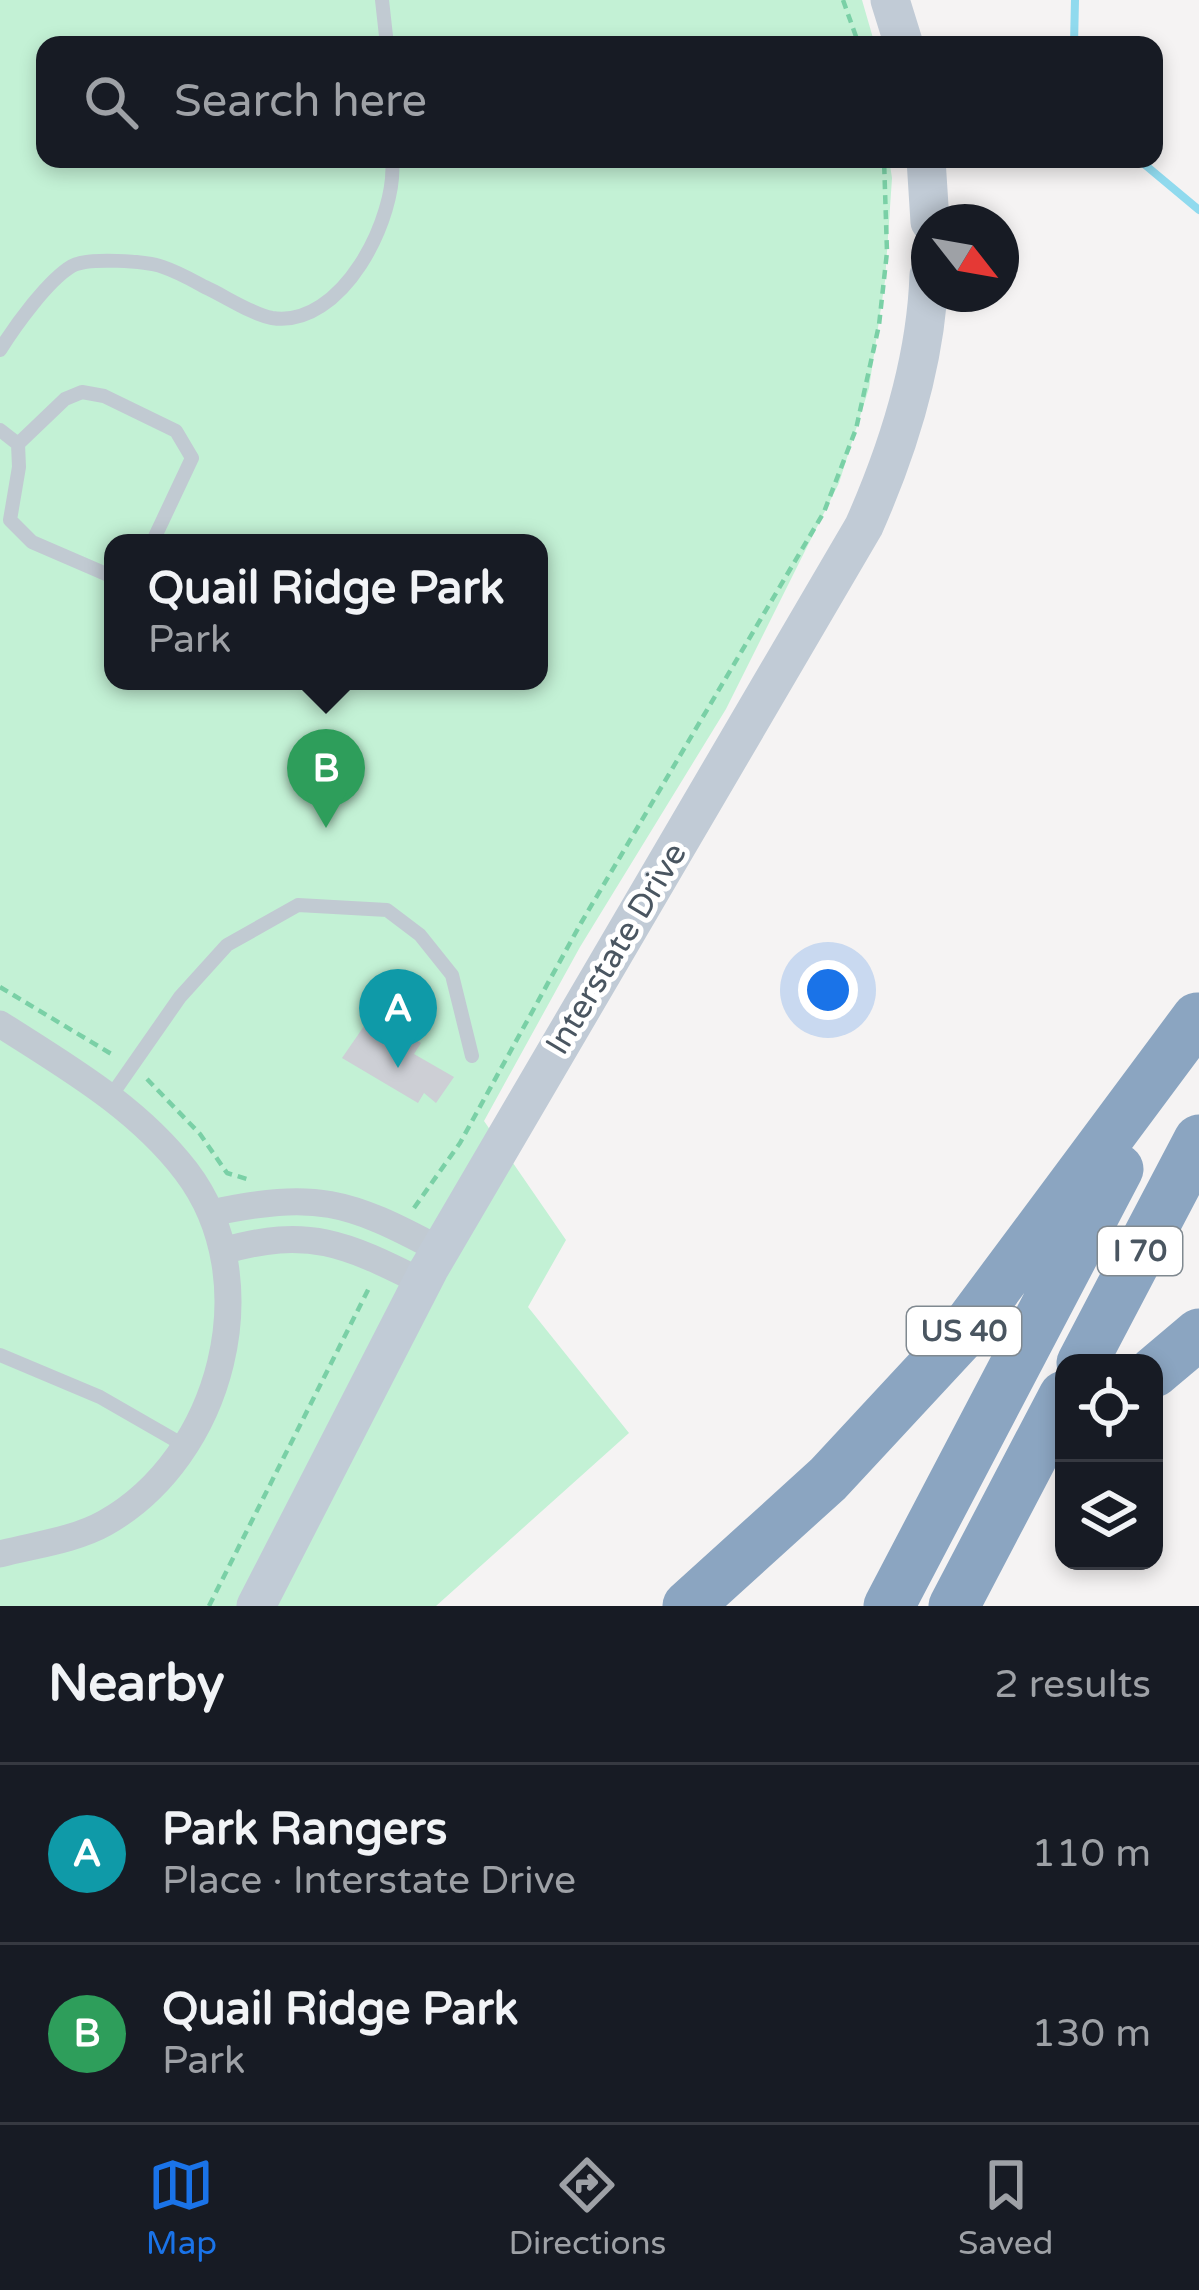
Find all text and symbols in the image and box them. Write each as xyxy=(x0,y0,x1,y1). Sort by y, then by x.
search box xyxy=(36,36,1163,168)
icon: search xyxy=(78,69,144,135)
text: Search here xyxy=(174,75,427,129)
north arrow xyxy=(911,204,1019,312)
popup xyxy=(104,534,548,690)
text: Quail Ridge Park xyxy=(148,562,504,616)
text: Park xyxy=(148,616,231,663)
pin: B xyxy=(287,729,365,828)
street label: Interstate Drive xyxy=(538,836,695,1062)
your location xyxy=(798,960,858,1020)
pin: A xyxy=(359,969,437,1068)
road number: I 70 xyxy=(1098,1227,1182,1275)
road number: US 40 xyxy=(907,1307,1021,1355)
map controls xyxy=(1055,1354,1163,1570)
button: locate xyxy=(1055,1354,1163,1462)
button: layers xyxy=(1055,1462,1163,1570)
text: Nearby xyxy=(48,1653,225,1715)
text: 2 results xyxy=(994,1661,1151,1708)
text: Park Rangers xyxy=(162,1803,447,1857)
text: A xyxy=(72,1830,102,1877)
text: 110 m xyxy=(1032,1830,1151,1877)
text: Place · Interstate Drive xyxy=(162,1857,576,1904)
text: Quail Ridge Park xyxy=(162,1983,518,2037)
text: B xyxy=(73,2010,101,2057)
text: 130 m xyxy=(1032,2010,1151,2057)
text: Park xyxy=(162,2037,245,2084)
tab: Map xyxy=(146,2152,217,2263)
tab: Directions xyxy=(509,2152,666,2263)
tab: Saved xyxy=(958,2152,1053,2263)

